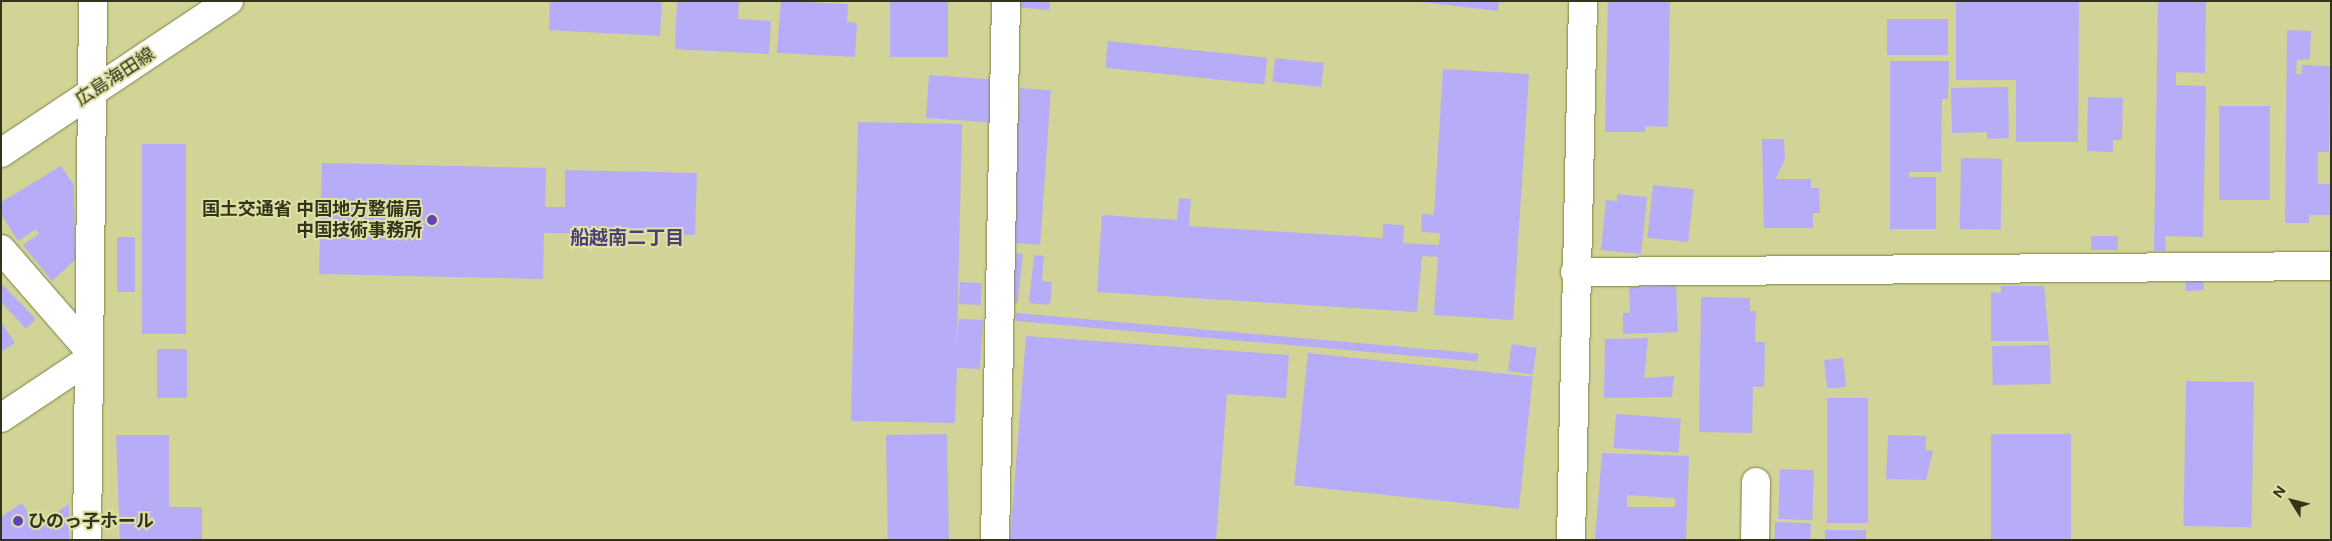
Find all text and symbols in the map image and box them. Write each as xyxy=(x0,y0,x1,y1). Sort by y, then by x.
street label: 広島海田線 xyxy=(71,43,159,111)
place label: 国土交通省 中国地方整備局 中国技術事務所 xyxy=(202,199,422,242)
marker: 国土交通省 中国地方整備局 中国技術事務所 xyxy=(426,214,438,226)
district label: 船越南二丁目 xyxy=(570,227,684,249)
north arrow xyxy=(2267,476,2317,526)
text: N xyxy=(2269,483,2290,501)
place label: ひのっ子ホール xyxy=(28,510,154,532)
marker: ひのっ子ホール xyxy=(12,515,24,527)

